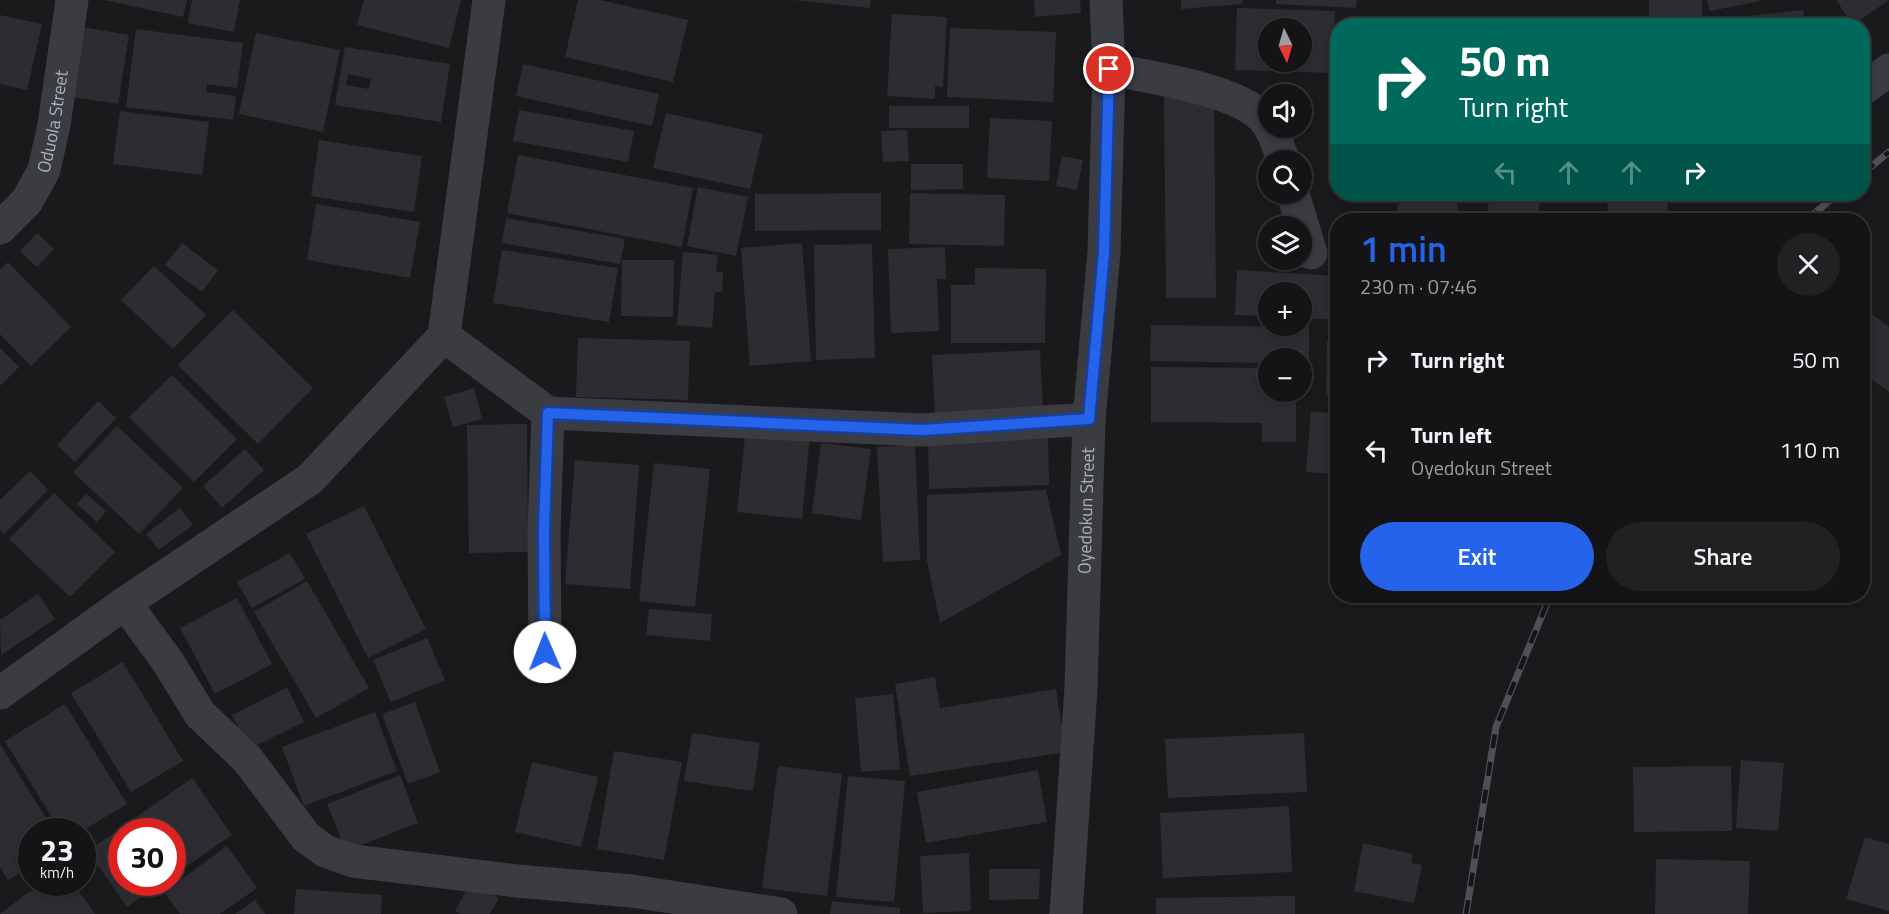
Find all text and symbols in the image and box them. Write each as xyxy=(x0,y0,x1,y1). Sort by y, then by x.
north arrow xyxy=(1258,18,1312,72)
map controls xyxy=(1258,18,1312,402)
text: 50 m xyxy=(1459,28,1551,92)
icon: right xyxy=(1360,42,1438,120)
pin xyxy=(1083,43,1134,94)
icon: arrive xyxy=(1092,52,1125,85)
street label: Oduola Street xyxy=(30,67,75,175)
button: sound xyxy=(1258,84,1312,138)
text: Turn right xyxy=(1459,86,1568,127)
button: search xyxy=(1258,150,1312,204)
icon: left xyxy=(1489,156,1522,189)
icon: ahead xyxy=(1552,156,1585,189)
icon: ahead xyxy=(1615,156,1648,189)
icon: right xyxy=(1678,156,1711,189)
button: layers xyxy=(1258,216,1312,270)
text: 1 min xyxy=(1360,221,1447,276)
button: close xyxy=(1777,233,1840,296)
text: 230 m · 07:46 xyxy=(1360,271,1477,302)
button: + xyxy=(1258,282,1312,336)
text: Turn right xyxy=(1411,343,1505,377)
text: 50 m xyxy=(1792,343,1840,377)
icon: right xyxy=(1360,344,1393,377)
button: − xyxy=(1258,348,1312,402)
text: Turn left xyxy=(1411,418,1492,452)
text: 110 m xyxy=(1780,433,1840,467)
icon: left xyxy=(1360,434,1393,467)
street label: Oyedokun Street xyxy=(1070,446,1101,574)
text: Oyedokun Street xyxy=(1411,452,1552,483)
button: Exit xyxy=(1360,522,1594,591)
button: Share xyxy=(1606,522,1840,591)
position arrow xyxy=(513,620,577,684)
speed limit sign: 30 xyxy=(108,818,186,896)
text: 23 xyxy=(40,827,74,873)
text: km/h xyxy=(40,861,74,884)

